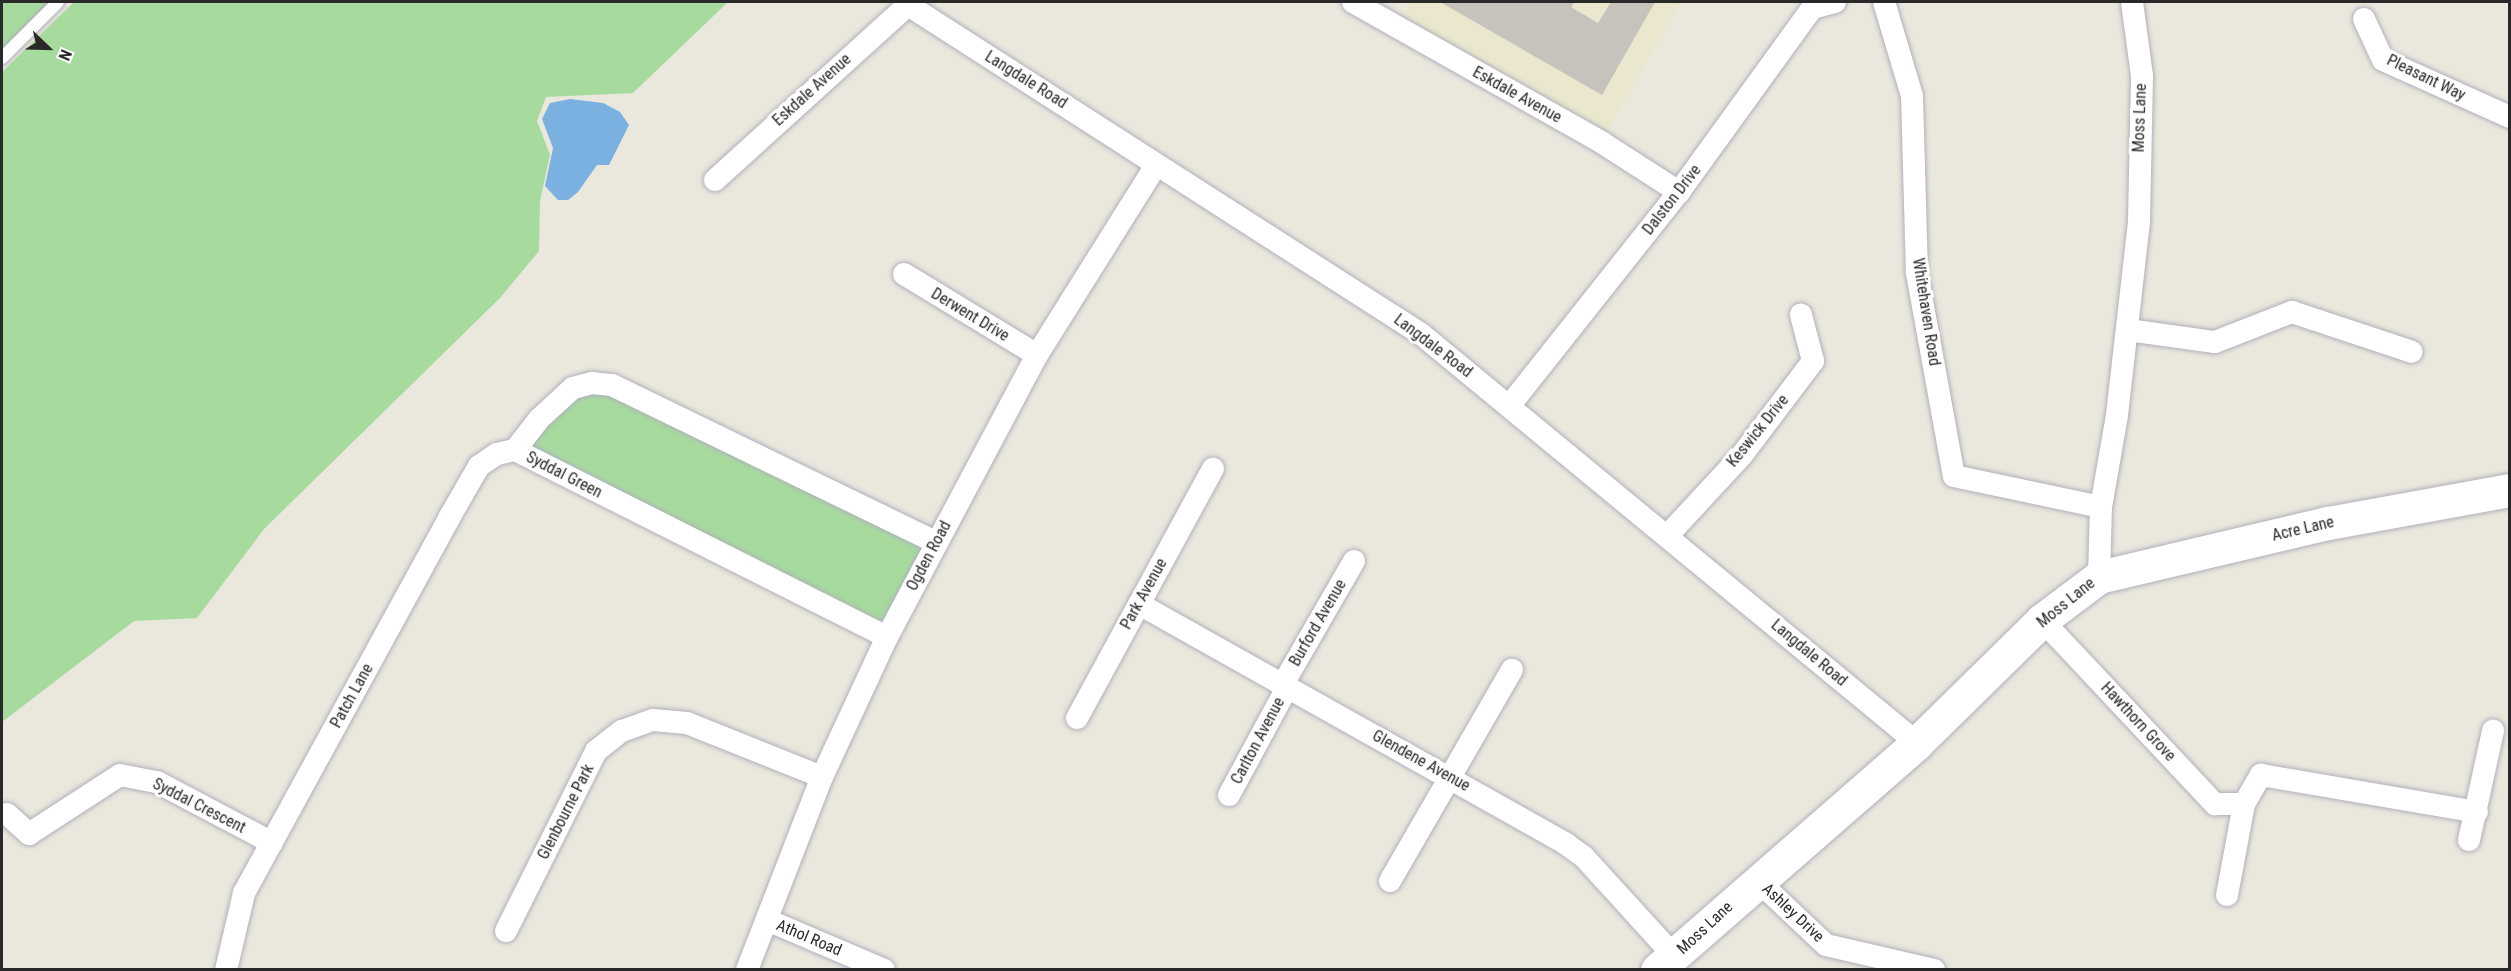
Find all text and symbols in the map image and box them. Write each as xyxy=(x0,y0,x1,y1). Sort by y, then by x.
north arrow xyxy=(18,18,78,78)
text: N xyxy=(54,47,76,63)
street label: Langdale Road xyxy=(981,47,1071,113)
street label: Eskdale Avenue xyxy=(769,50,855,130)
street label: Pleasant Way xyxy=(2384,51,2468,105)
street label: Eskdale Avenue xyxy=(1469,63,1565,127)
street label: Moss Lane xyxy=(2129,83,2151,153)
street label: Dalston Drive xyxy=(1639,161,1705,239)
street label: Whitehaven Road xyxy=(1908,257,1944,367)
street label: Derwent Drive xyxy=(928,284,1012,346)
street label: Langdale Road xyxy=(1390,310,1476,382)
street label: Keswick Drive xyxy=(1723,391,1793,471)
street label: Syddal Green xyxy=(523,448,605,502)
street label: Acre Lane xyxy=(2270,513,2336,545)
street label: Ogden Road xyxy=(903,518,955,594)
street label: Park Avenue xyxy=(1117,555,1171,633)
street label: Moss Lane xyxy=(2033,574,2099,632)
street label: Burford Avenue xyxy=(1285,576,1351,670)
street label: Langdale Road xyxy=(1767,616,1851,690)
street label: Patch Lane xyxy=(327,661,377,731)
street label: Hawthorn Grove xyxy=(2097,678,2179,766)
street label: Carlton Avenue xyxy=(1227,694,1289,788)
street label: Glendene Avenue xyxy=(1369,726,1473,796)
street label: Glenbourne Park xyxy=(534,761,598,863)
street label: Syddal Crescent xyxy=(149,774,249,838)
street label: Ashley Drive xyxy=(1758,880,1828,946)
street label: Moss Lane xyxy=(1673,897,1737,959)
street label: Athol Road xyxy=(773,916,845,960)

